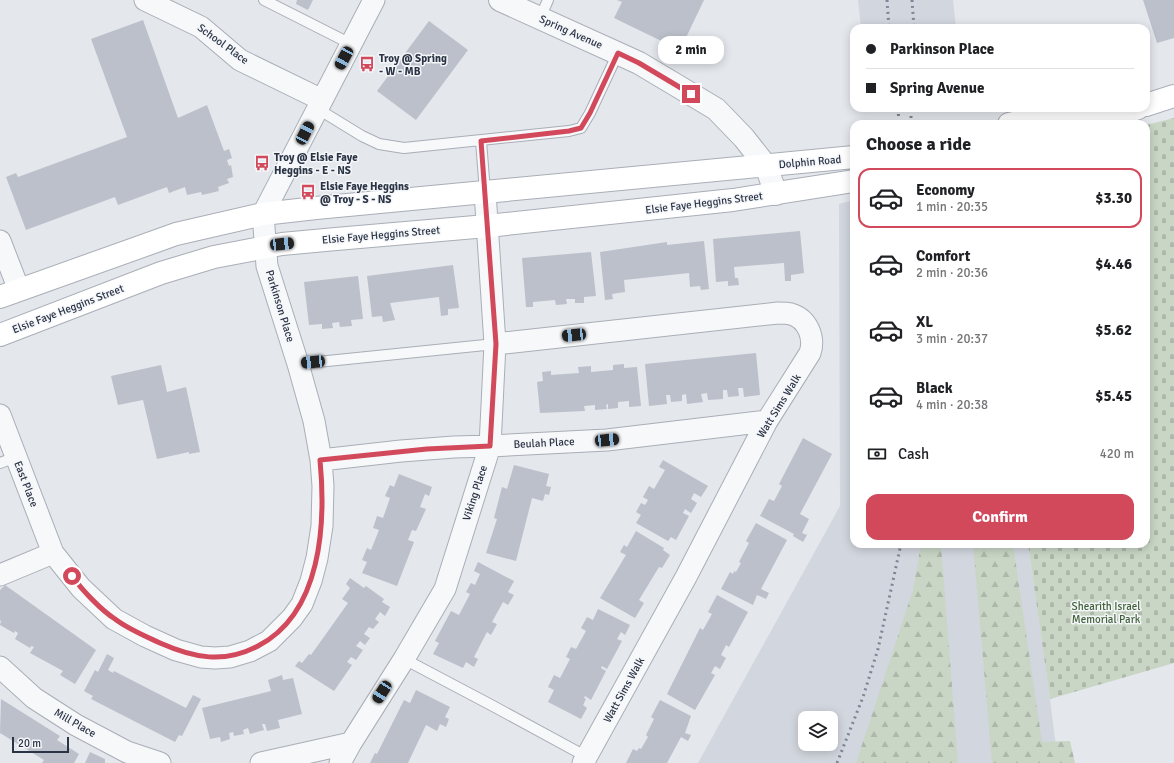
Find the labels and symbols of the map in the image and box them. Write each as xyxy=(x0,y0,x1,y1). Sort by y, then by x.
street label: Spring Avenue xyxy=(537,12,605,52)
street label: School Place xyxy=(195,21,251,67)
callout: 2 min xyxy=(658,36,724,64)
car xyxy=(333,45,355,71)
place label: Troy @ Spring - W - MB xyxy=(379,52,447,78)
bus stop icon: Troy @ Spring - W - MB xyxy=(358,55,376,73)
route end xyxy=(682,85,700,103)
car xyxy=(294,120,316,146)
place label: Troy @ Elsie Faye Heggins - E - NS xyxy=(274,151,358,177)
street label: Dolphin Road xyxy=(778,153,842,171)
bus stop icon: Troy @ Elsie Faye Heggins - E - NS xyxy=(253,154,271,172)
place label: Elsie Faye Heggins @ Troy - S - NS xyxy=(320,180,409,206)
bus stop icon: Elsie Faye Heggins @ Troy - S - NS xyxy=(299,183,317,201)
street label: Elsie Faye Heggins Street xyxy=(644,189,764,217)
street label: Elsie Faye Heggins Street xyxy=(321,223,441,247)
car xyxy=(269,237,295,251)
street label: Parkinson Place xyxy=(263,268,297,344)
street label: Elsie Faye Heggins Street xyxy=(10,282,126,336)
car xyxy=(561,328,587,342)
car xyxy=(300,355,326,369)
street label: Watt Sims Walk xyxy=(754,371,804,440)
car xyxy=(594,433,620,447)
street label: Beulah Place xyxy=(513,435,575,451)
street label: East Place xyxy=(11,459,41,509)
street label: Viking Place xyxy=(460,464,490,522)
route start xyxy=(63,567,81,585)
park label: Shearith Israel Memorial Park xyxy=(1072,600,1141,626)
street label: Watt Sims Walk xyxy=(601,655,648,725)
car xyxy=(370,679,394,705)
street label: Mill Place xyxy=(52,706,98,740)
scale bar xyxy=(12,735,69,754)

